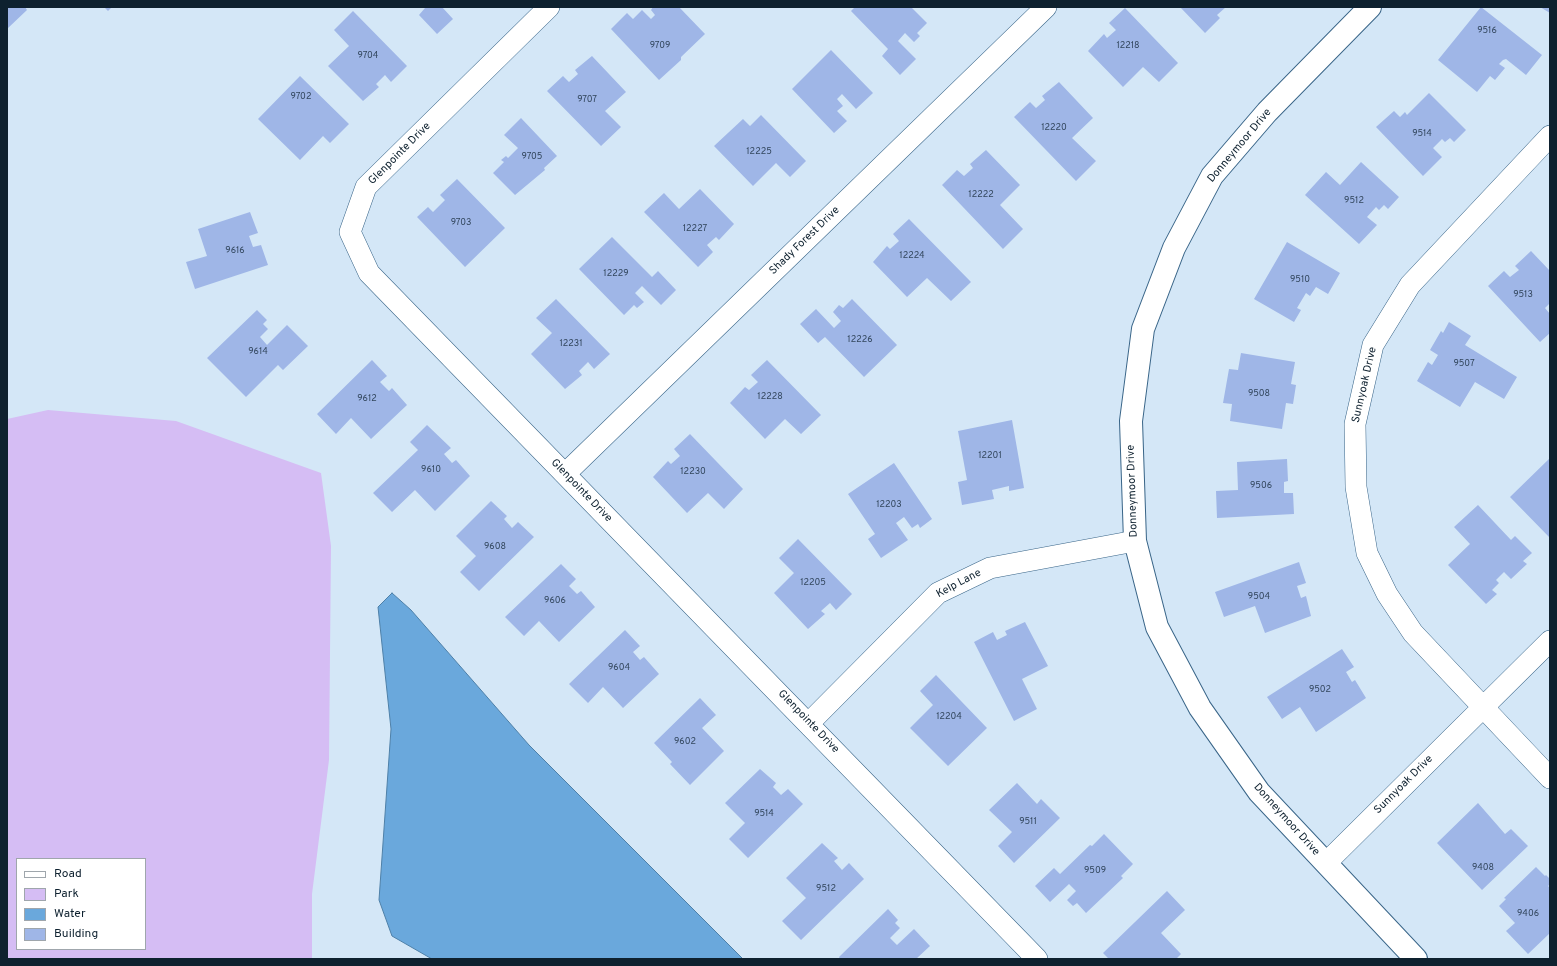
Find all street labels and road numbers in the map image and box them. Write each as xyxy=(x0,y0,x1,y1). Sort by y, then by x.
street label: Donneymoor Drive xyxy=(1205,106,1275,186)
street label: Glenpointe Drive xyxy=(366,120,434,188)
street label: Shady Forest Drive xyxy=(767,204,843,278)
street label: Sunnyoak Drive xyxy=(1350,346,1380,424)
street label: Donneymoor Drive xyxy=(1125,444,1141,538)
street label: Glenpointe Drive xyxy=(548,457,614,525)
street label: Kelp Lane xyxy=(934,567,984,601)
street label: Glenpointe Drive xyxy=(775,688,841,756)
street label: Sunnyoak Drive xyxy=(1372,753,1436,817)
street label: Donneymoor Drive xyxy=(1250,781,1322,859)

